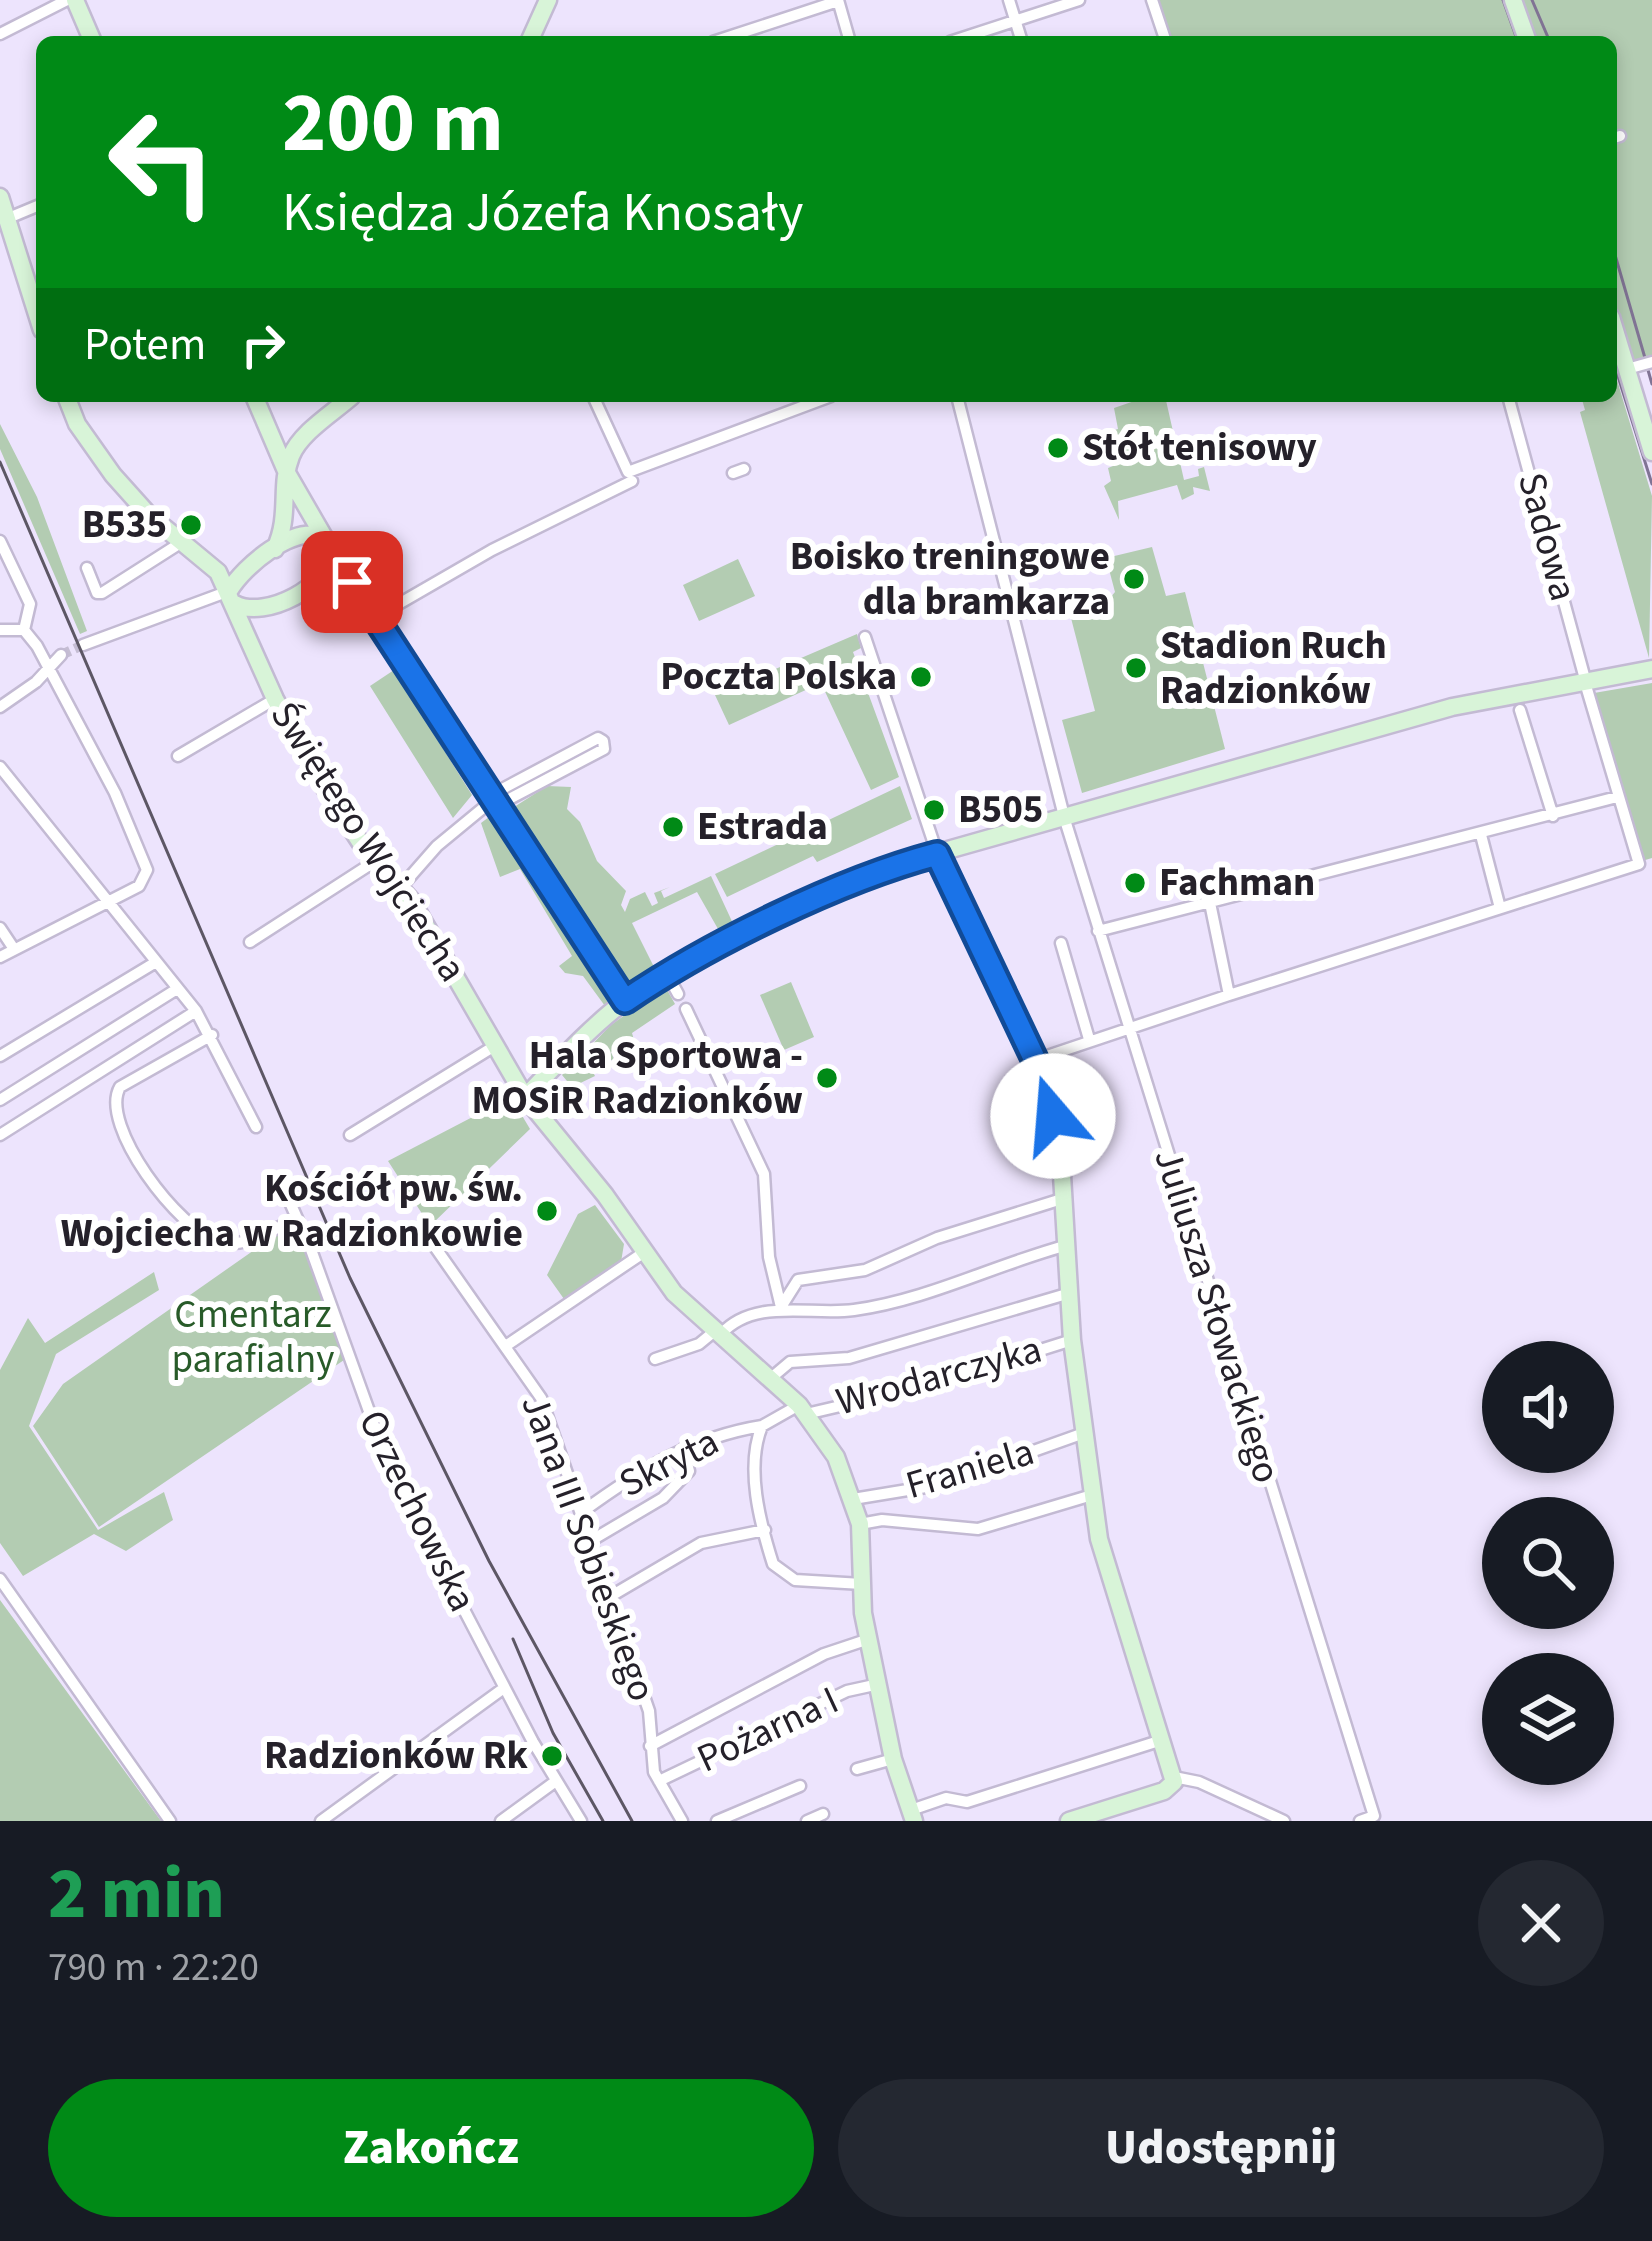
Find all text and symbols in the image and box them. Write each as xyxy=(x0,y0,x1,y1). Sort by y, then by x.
text: 200 m xyxy=(282,64,504,184)
icon: left xyxy=(84,84,240,240)
text: Księdza Józefa Knosały xyxy=(282,175,803,252)
icon: right xyxy=(230,312,296,378)
text: Potem xyxy=(84,313,206,377)
place label: Stół tenisowy xyxy=(1082,420,1317,476)
marker: Stół tenisowy xyxy=(1045,435,1071,461)
street label: Sadowa xyxy=(1503,467,1591,607)
place label: B535 xyxy=(82,497,167,553)
marker: B535 xyxy=(178,512,204,538)
place label: Boisko treningowe dla bramkarza xyxy=(790,529,1110,630)
pin xyxy=(301,531,403,633)
icon: arrive xyxy=(319,549,385,615)
marker: Boisko treningowe dla bramkarza xyxy=(1121,566,1147,592)
place label: Stadion Ruch Radzionków xyxy=(1160,618,1387,719)
place label: Poczta Polska xyxy=(660,649,897,705)
marker: Stadion Ruch Radzionków xyxy=(1123,655,1149,681)
marker: Poczta Polska xyxy=(908,664,934,690)
street label: Świętego Wojciecha xyxy=(256,691,480,993)
place label: B505 xyxy=(958,782,1043,838)
marker: B505 xyxy=(921,797,947,823)
place label: Estrada xyxy=(697,799,828,855)
marker: Estrada xyxy=(660,814,686,840)
place label: Fachman xyxy=(1159,855,1315,911)
marker: Fachman xyxy=(1122,870,1148,896)
place label: Hala Sportowa - MOSiR Radzionków xyxy=(471,1028,803,1129)
position arrow xyxy=(990,1053,1116,1179)
marker: Hala Sportowa - MOSiR Radzionków xyxy=(814,1065,840,1091)
street label: Juliusza Słowackiego xyxy=(1140,1142,1294,1490)
place label: Kościół pw. św. Wojciecha w Radzionkowie xyxy=(61,1161,523,1262)
marker: Kościół pw. św. Wojciecha w Radzionkowie xyxy=(534,1198,560,1224)
park label: Cmentarz parafialny xyxy=(171,1287,335,1388)
street label: Wrodarczyka xyxy=(830,1322,1048,1430)
map controls xyxy=(1482,1341,1614,1785)
button: sound xyxy=(1482,1341,1614,1473)
street label: Jana III Sobieskiego xyxy=(507,1387,669,1709)
street label: Orzechowska xyxy=(344,1401,490,1621)
street label: Skryta xyxy=(610,1414,728,1512)
street label: Franiela xyxy=(899,1424,1041,1514)
button: search xyxy=(1482,1497,1614,1629)
button: layers xyxy=(1482,1653,1614,1785)
street label: Pożarna I xyxy=(688,1673,848,1787)
place label: Radzionków Rk xyxy=(264,1728,529,1784)
marker: Radzionków Rk xyxy=(539,1743,565,1769)
text: 2 min xyxy=(48,1843,225,1946)
button: close xyxy=(1478,1860,1604,1986)
text: 790 m · 22:20 xyxy=(48,1940,259,1996)
button: Zakończ xyxy=(48,2079,814,2217)
button: Udostępnij xyxy=(838,2079,1604,2217)

